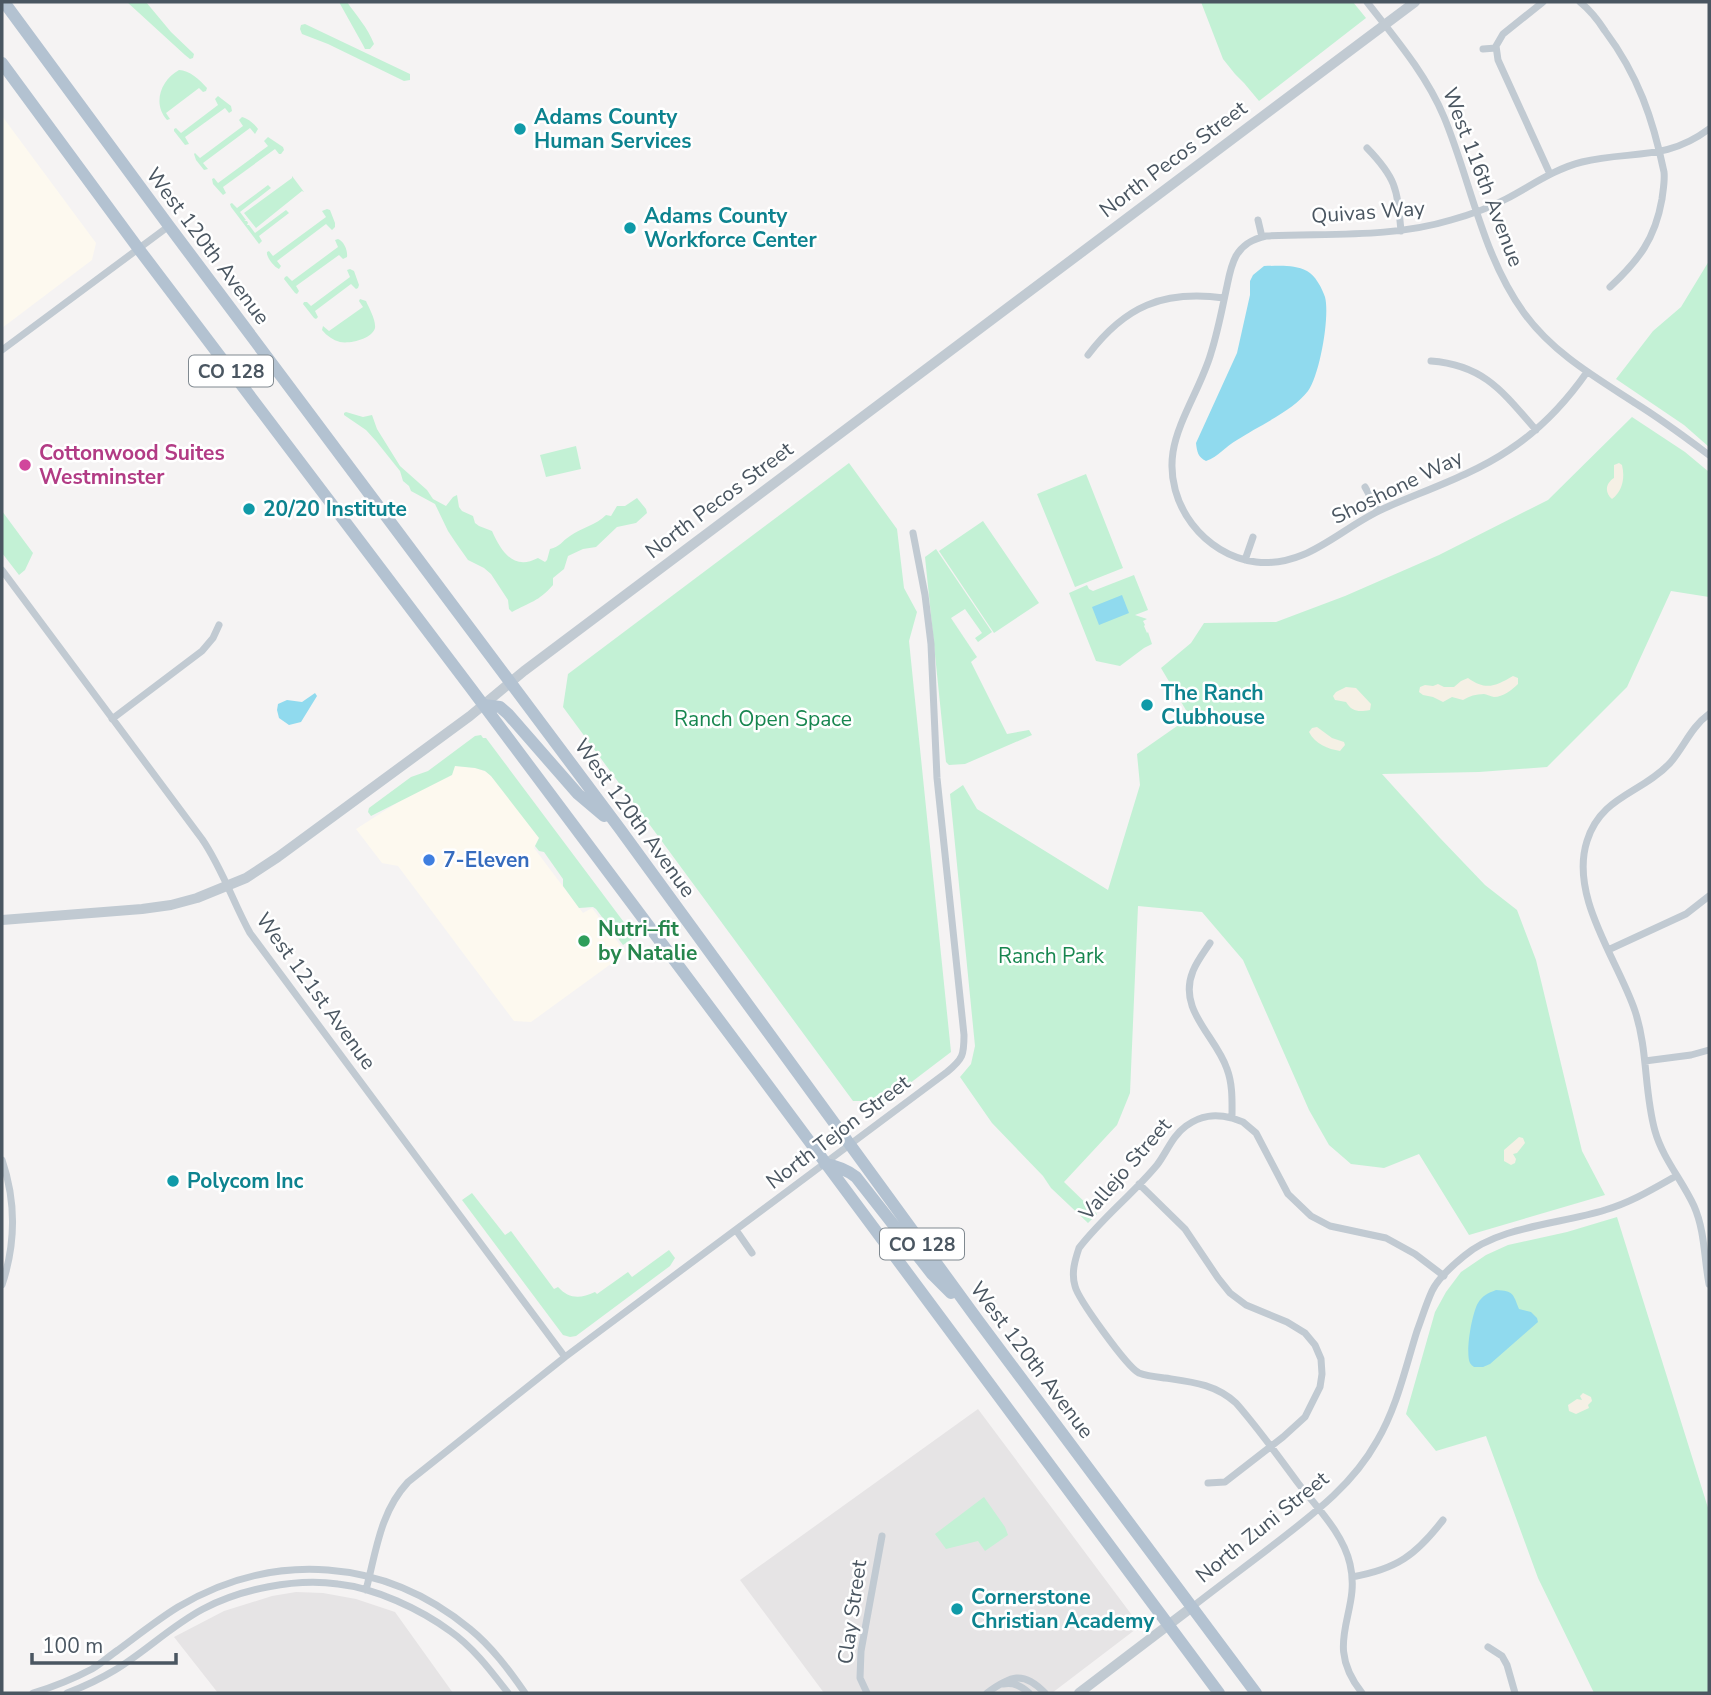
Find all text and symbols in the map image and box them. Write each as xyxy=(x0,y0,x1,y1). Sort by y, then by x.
street label: West 116th Avenue xyxy=(1436,83,1530,271)
street label: North Pecos Street xyxy=(1094,94,1253,224)
place label: Adams County Human Services xyxy=(534,103,692,155)
marker: Adams County Human Services xyxy=(512,121,528,137)
street label: West 120th Avenue xyxy=(140,162,276,330)
street label: Quivas Way xyxy=(1310,194,1426,230)
place label: Adams County Workforce Center xyxy=(644,202,817,254)
marker: Adams County Workforce Center xyxy=(622,220,638,236)
road number: CO 128 xyxy=(189,356,273,386)
street label: North Pecos Street xyxy=(640,435,799,565)
place label: Cottonwood Suites Westminster xyxy=(39,439,225,491)
street label: Shoshone Way xyxy=(1327,443,1467,531)
marker: Cottonwood Suites Westminster xyxy=(17,457,33,473)
place label: 20/20 Institute xyxy=(263,495,407,523)
marker: 20/20 Institute xyxy=(241,501,257,517)
place label: The Ranch Clubhouse xyxy=(1161,679,1265,731)
marker: The Ranch Clubhouse xyxy=(1139,697,1155,713)
park label: Ranch Open Space xyxy=(674,705,852,733)
street label: West 120th Avenue xyxy=(568,733,702,903)
place label: 7-Eleven xyxy=(443,846,530,874)
marker: 7-Eleven xyxy=(421,852,437,868)
street label: West 121st Avenue xyxy=(249,907,383,1075)
place label: Nutri–fit by Natalie xyxy=(598,915,697,967)
marker: Nutri–fit by Natalie xyxy=(576,933,592,949)
park label: Ranch Park xyxy=(998,942,1105,970)
street label: North Tejon Street xyxy=(760,1068,916,1195)
street label: Vallejo Street xyxy=(1072,1111,1178,1227)
place label: Polycom Inc xyxy=(187,1167,304,1195)
marker: Polycom Inc xyxy=(165,1173,181,1189)
road number: CO 128 xyxy=(880,1228,964,1260)
street label: West 120th Avenue xyxy=(964,1276,1100,1444)
street label: North Zuni Street xyxy=(1190,1464,1335,1589)
street label: Clay Street xyxy=(831,1557,873,1666)
place label: Cornerstone Christian Academy xyxy=(971,1583,1155,1635)
marker: Cornerstone Christian Academy xyxy=(949,1601,965,1617)
scale bar xyxy=(32,1622,175,1666)
text: 100 m xyxy=(42,1632,103,1660)

